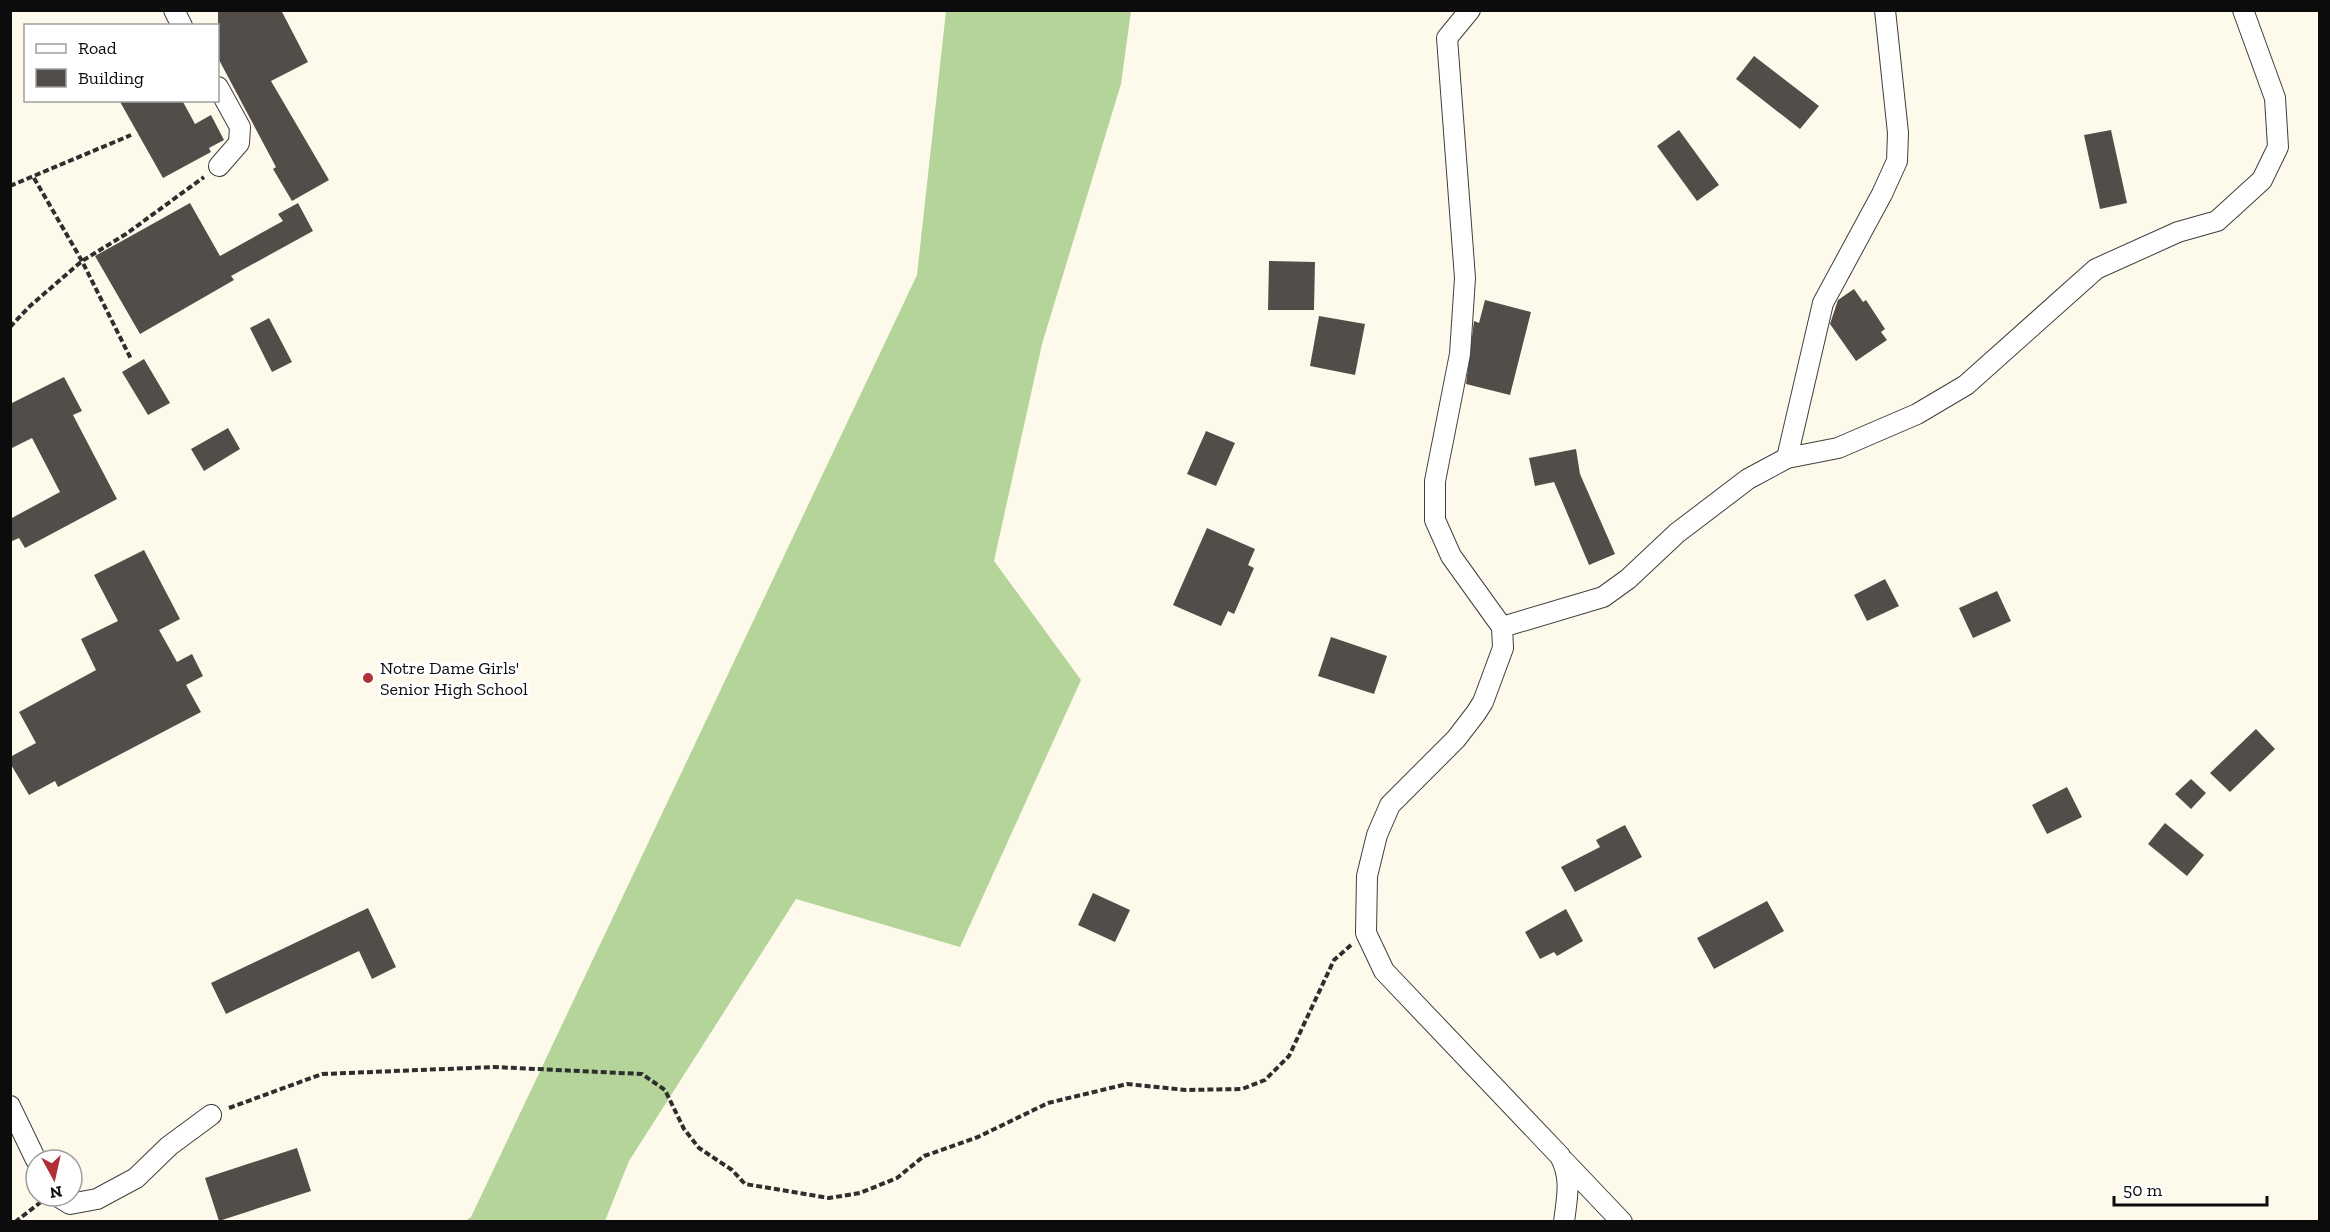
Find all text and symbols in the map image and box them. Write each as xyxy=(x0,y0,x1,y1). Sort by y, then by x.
legend xyxy=(24,24,219,102)
text: Road xyxy=(78,37,117,59)
text: Building xyxy=(78,67,144,89)
place label: Notre Dame Girls' Senior High School xyxy=(380,657,528,700)
marker: Notre Dame Girls' Senior High School xyxy=(361,671,375,685)
north arrow xyxy=(24,1148,84,1208)
scale bar xyxy=(2114,1169,2267,1207)
text: 50 m xyxy=(2123,1179,2163,1201)
text: N xyxy=(49,1182,63,1203)

